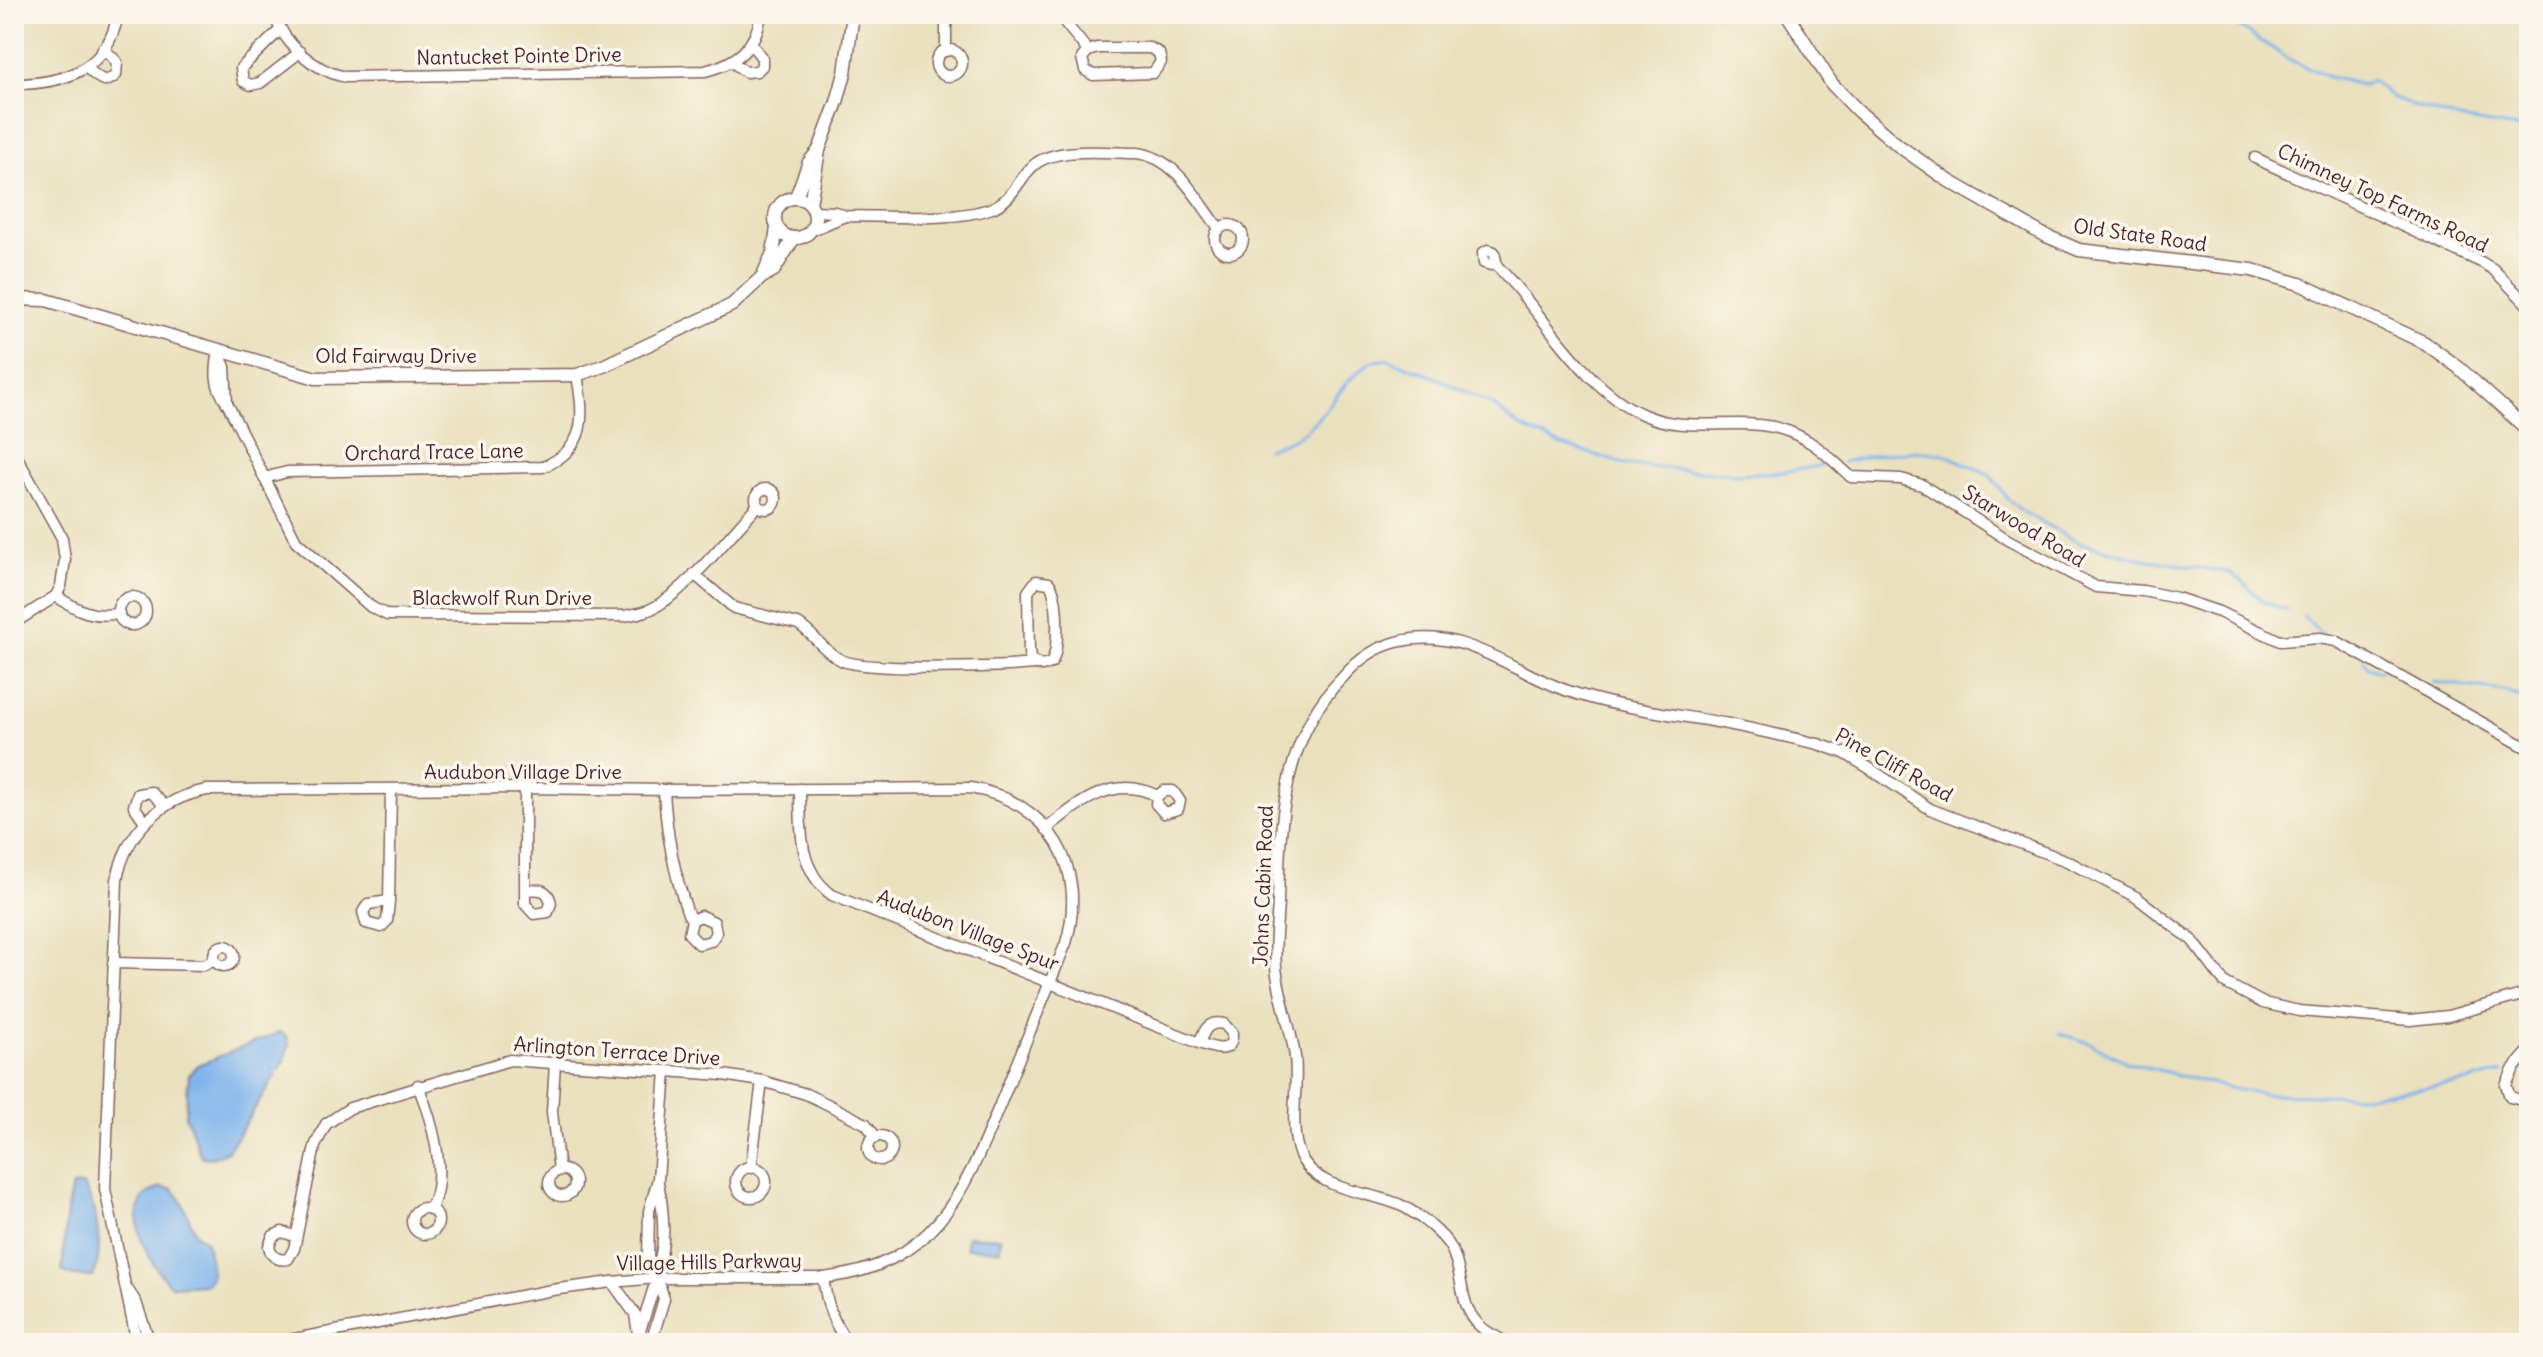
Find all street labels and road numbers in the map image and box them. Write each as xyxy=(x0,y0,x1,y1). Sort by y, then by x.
street label: Nantucket Pointe Drive xyxy=(416,41,622,70)
street label: Chimney Top Farms Road xyxy=(2274,138,2493,258)
street label: Old State Road xyxy=(2072,213,2209,256)
street label: Old Fairway Drive xyxy=(315,343,477,368)
street label: Orchard Trace Lane xyxy=(344,437,524,466)
street label: Starwood Road xyxy=(1958,479,2090,572)
street label: Blackwolf Run Drive xyxy=(412,585,592,610)
street label: Pine Cliff Road xyxy=(1831,722,1958,807)
street label: Audubon Village Drive xyxy=(424,759,622,784)
street label: Johns Cabin Road xyxy=(1247,805,1278,967)
street label: Audubon Village Spur xyxy=(874,883,1063,976)
street label: Arlington Terrace Drive xyxy=(513,1031,721,1070)
street label: Village Hills Parkway xyxy=(616,1247,802,1276)

